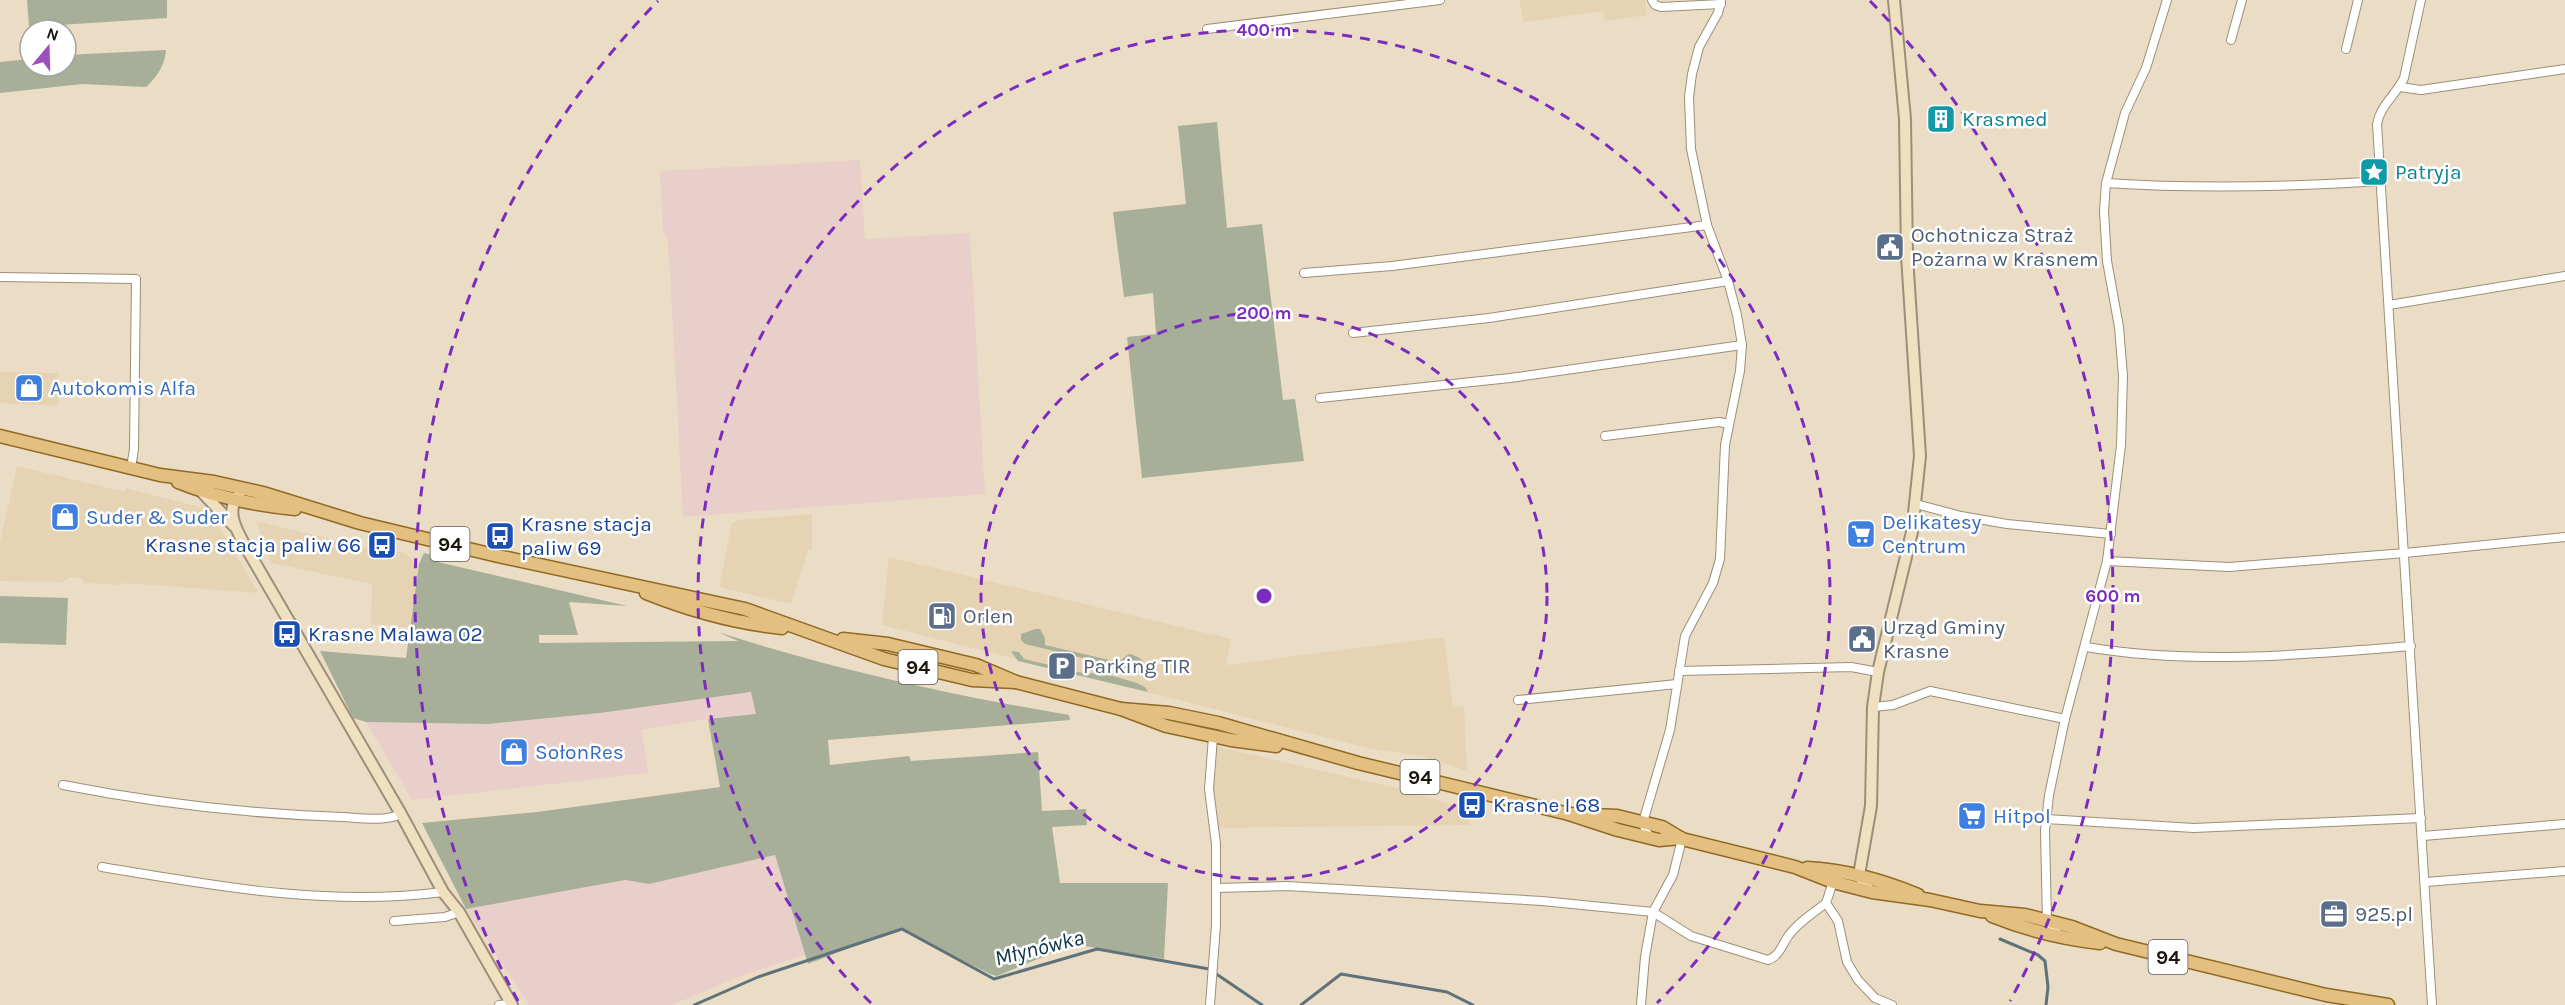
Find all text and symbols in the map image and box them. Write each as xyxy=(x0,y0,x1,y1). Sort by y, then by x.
north arrow xyxy=(18,18,78,78)
text: 400 m xyxy=(1236,19,1292,41)
text: N xyxy=(44,23,61,45)
building icon: Krasmed xyxy=(1925,103,1957,135)
place label: Krasmed xyxy=(1962,107,2048,131)
place icon: Patryja xyxy=(2358,156,2390,188)
place label: Patryja xyxy=(2395,160,2462,184)
place label: Ochotnicza Straż Pożarna w Krasnem xyxy=(1911,223,2099,271)
public building icon: Ochotnicza Straż Pożarna w Krasnem xyxy=(1874,231,1906,263)
text: 200 m xyxy=(1236,302,1292,324)
shop icon: Autokomis Alfa xyxy=(13,372,45,404)
place label: Autokomis Alfa xyxy=(50,376,196,400)
shop icon: Suder & Suder xyxy=(49,501,81,533)
place label: Suder & Suder xyxy=(86,505,228,529)
place label: Delikatesy Centrum xyxy=(1882,510,1981,558)
place label: Krasne stacja paliw 69 xyxy=(521,512,652,560)
supermarket icon: Delikatesy Centrum xyxy=(1845,518,1877,550)
bus stop icon: Krasne stacja paliw 69 xyxy=(484,520,516,552)
road number: 94 xyxy=(430,527,470,561)
bus stop icon: Krasne stacja paliw 66 xyxy=(366,529,398,561)
place label: Krasne stacja paliw 66 xyxy=(145,533,361,557)
text: 600 m xyxy=(2085,585,2141,607)
centre of rings xyxy=(1254,586,1274,606)
fuel station icon: Orlen xyxy=(926,600,958,632)
place label: Orlen xyxy=(963,604,1013,628)
place label: Urząd Gminy Krasne xyxy=(1883,615,2005,663)
bus stop icon: Krasne Malawa 02 xyxy=(271,618,303,650)
place label: Krasne Malawa 02 xyxy=(308,622,483,646)
public building icon: Urząd Gminy Krasne xyxy=(1846,623,1878,655)
road number: 94 xyxy=(898,650,938,684)
parking icon: Parking TIR xyxy=(1046,650,1078,682)
place label: Parking TIR xyxy=(1083,654,1191,678)
shop icon: SołonRes xyxy=(498,736,530,768)
place label: SołonRes xyxy=(535,740,624,764)
road number: 94 xyxy=(1400,760,1440,794)
bus stop icon: Krasne I 68 xyxy=(1456,789,1488,821)
place label: Krasne I 68 xyxy=(1493,793,1600,817)
supermarket icon: Hitpol xyxy=(1956,800,1988,832)
place label: Hitpol xyxy=(1993,804,2051,828)
office icon: 925.pl xyxy=(2318,898,2350,930)
place label: 925.pl xyxy=(2355,902,2413,926)
water label: Młynówka xyxy=(992,924,1087,972)
road number: 94 xyxy=(2148,940,2188,974)

